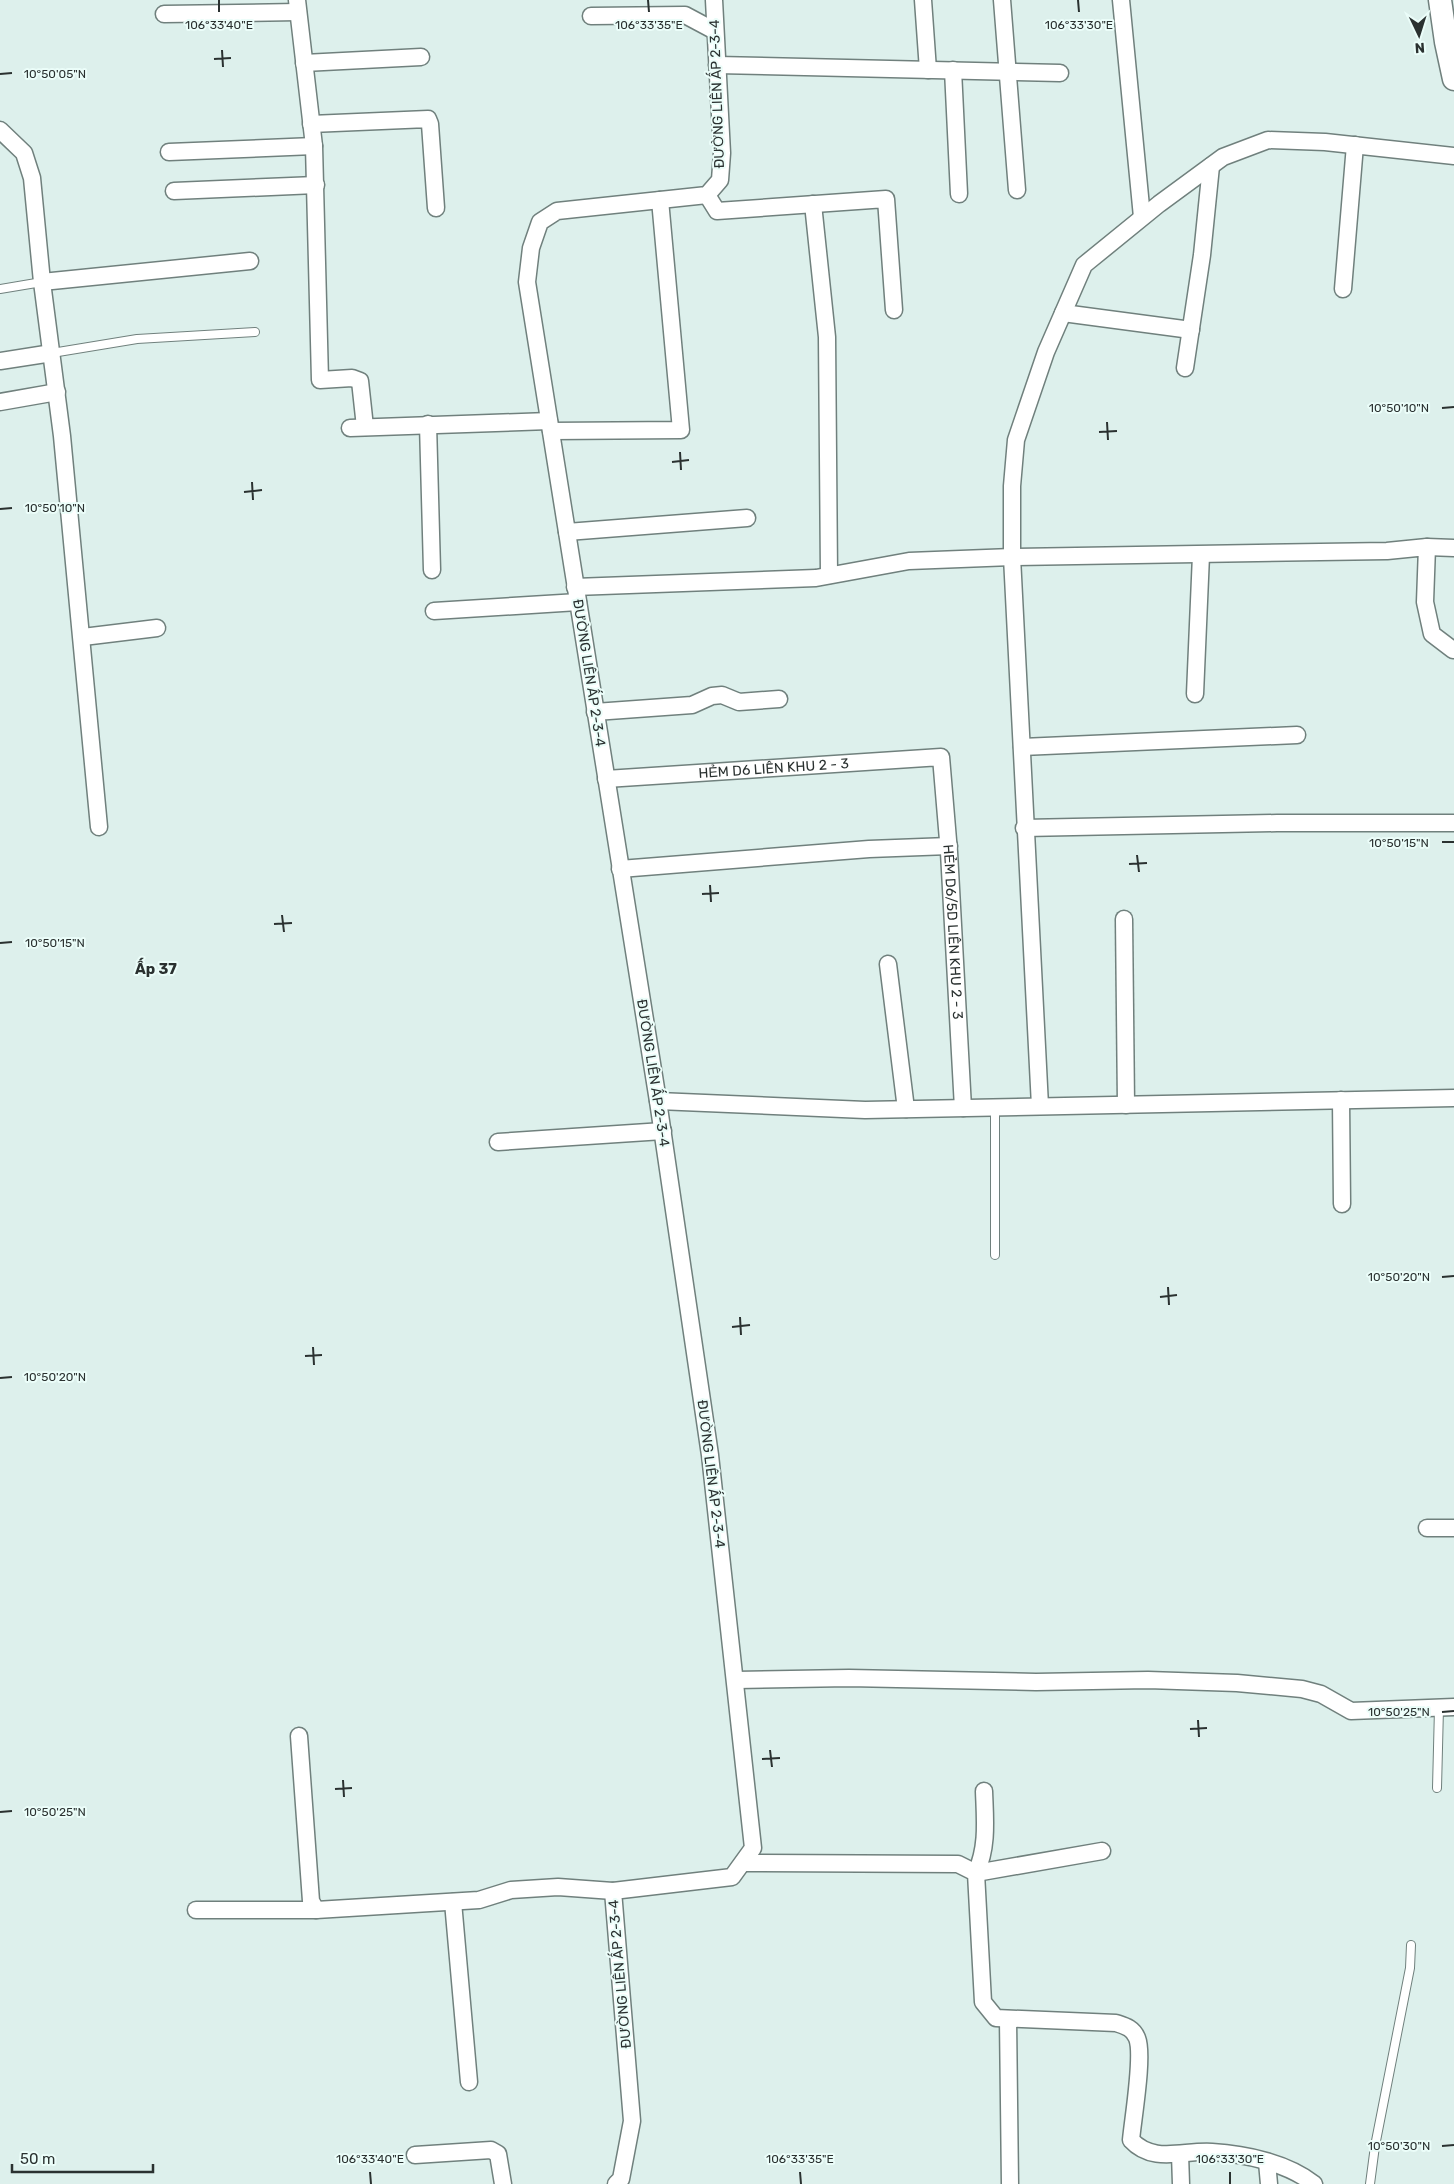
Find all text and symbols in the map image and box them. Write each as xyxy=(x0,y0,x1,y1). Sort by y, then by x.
north arrow xyxy=(1394,10,1444,60)
text: 106°33'40"E xyxy=(185,18,253,32)
text: 106°33'35"E xyxy=(615,18,683,32)
text: 106°33'30"E xyxy=(1045,18,1113,32)
street label: ĐƯỜNG LIÊN ẤP 2-3-4 xyxy=(703,19,728,169)
text: N xyxy=(1414,39,1425,56)
text: 10°50'05"N xyxy=(24,67,86,81)
text: 10°50'10"N xyxy=(1369,401,1429,415)
text: 10°50'10"N xyxy=(25,501,85,515)
street label: ĐƯỜNG LIÊN ẤP 2-3-4 xyxy=(569,598,612,748)
street label: HẺM D6 LIÊN KHU 2 - 3 xyxy=(698,755,849,781)
text: 10°50'15"N xyxy=(1369,836,1429,850)
street label: HẺM D6/5D LIÊN KHU 2 - 3 xyxy=(940,844,967,1020)
text: 10°50'15"N xyxy=(25,936,85,950)
district label: Ấp 37 xyxy=(135,957,177,978)
street label: ĐƯỜNG LIÊN ẤP 2-3-4 xyxy=(633,998,676,1148)
text: 10°50'20"N xyxy=(1368,1270,1430,1284)
text: 10°50'20"N xyxy=(24,1370,86,1384)
street label: ĐƯỜNG LIÊN ẤP 2-3-4 xyxy=(693,1399,731,1549)
text: 10°50'25"N xyxy=(1368,1705,1430,1719)
text: 10°50'25"N xyxy=(24,1805,86,1819)
street label: ĐƯỜNG LIÊN ẤP 2-3-4 xyxy=(602,1899,635,2049)
text: 10°50'30"N xyxy=(1368,2139,1430,2153)
scale bar xyxy=(12,2142,154,2174)
text: 50 m xyxy=(20,2150,55,2168)
text: 106°33'40"E xyxy=(336,2152,404,2166)
text: 106°33'35"E xyxy=(766,2152,834,2166)
text: 106°33'30"E xyxy=(1196,2152,1264,2166)

